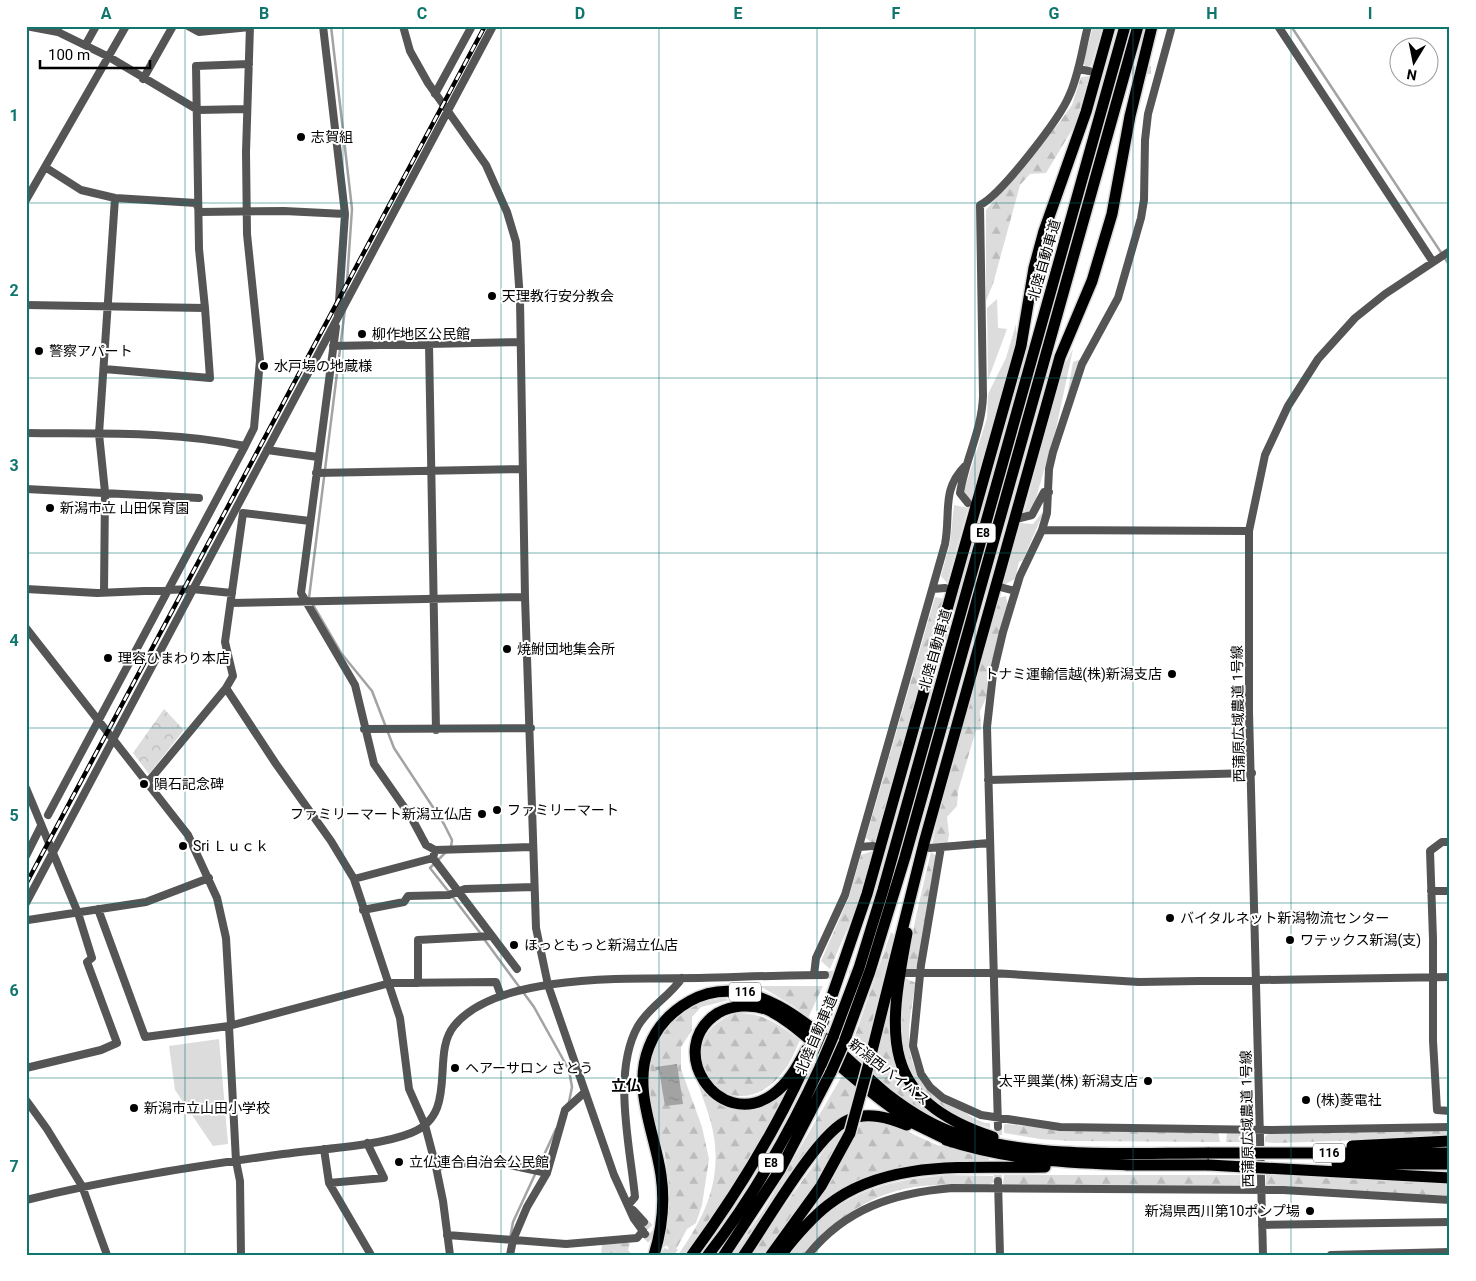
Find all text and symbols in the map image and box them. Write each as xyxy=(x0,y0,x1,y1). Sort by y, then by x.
text: A xyxy=(101,4,112,23)
text: B xyxy=(259,4,269,23)
text: C xyxy=(417,4,427,23)
text: D xyxy=(575,4,585,23)
text: E xyxy=(734,4,743,23)
text: F xyxy=(892,4,901,23)
text: G xyxy=(1049,4,1060,23)
text: H xyxy=(1206,4,1218,23)
text: I xyxy=(1368,4,1372,23)
scale bar xyxy=(40,38,150,70)
north arrow xyxy=(1388,38,1438,88)
text: 100 m xyxy=(48,46,90,64)
text: N xyxy=(1405,66,1418,84)
text: 1 xyxy=(9,106,19,125)
place label: 志賀組 xyxy=(311,129,353,145)
marker: 志賀組 xyxy=(295,131,307,143)
street label: 北陸自動車道 xyxy=(1025,217,1063,303)
text: 2 xyxy=(9,281,19,300)
place label: 天理教行安分教会 xyxy=(502,288,614,304)
marker: 天理教行安分教会 xyxy=(486,290,498,302)
place label: 柳作地区公民館 xyxy=(372,326,470,342)
marker: 柳作地区公民館 xyxy=(356,328,368,340)
place label: 警察アパート xyxy=(49,343,133,359)
marker: 警察アパート xyxy=(33,345,45,357)
place label: 水戸場の地蔵様 xyxy=(274,358,372,374)
marker: 水戸場の地蔵様 xyxy=(258,360,270,372)
text: 3 xyxy=(9,456,19,475)
place label: 新潟市立 山田保育園 xyxy=(60,500,189,516)
marker: 新潟市立 山田保育園 xyxy=(44,502,56,514)
road number: E8 xyxy=(970,524,996,542)
street label: 北陸自動車道 xyxy=(916,607,954,693)
text: 4 xyxy=(9,631,19,650)
place label: 焼鮒団地集会所 xyxy=(517,641,615,657)
marker: 焼鮒団地集会所 xyxy=(501,643,513,655)
street label: 西蒲原広域農道 1号線 xyxy=(1229,645,1247,783)
place label: 理容ひまわり本店 xyxy=(118,650,230,666)
marker: 理容ひまわり本店 xyxy=(102,652,114,664)
place label: トナミ運輸信越(株)新潟支店 xyxy=(984,666,1162,683)
marker: トナミ運輸信越(株)新潟支店 xyxy=(1166,668,1178,680)
place label: 隕石記念碑 xyxy=(154,776,224,792)
marker: 隕石記念碑 xyxy=(138,778,150,790)
place label: ファミリーマート xyxy=(507,802,619,818)
marker: ファミリーマート xyxy=(491,804,503,816)
text: 5 xyxy=(9,806,19,825)
place label: ファミリーマート新潟立仏店 xyxy=(290,806,472,822)
marker: ファミリーマート新潟立仏店 xyxy=(476,808,488,820)
place label: Sri Ｌｕｃｋ xyxy=(193,838,269,854)
marker: Sri Ｌｕｃｋ xyxy=(177,840,189,852)
place label: バイタルネット新潟物流センター xyxy=(1180,910,1389,926)
marker: バイタルネット新潟物流センター xyxy=(1164,912,1176,924)
place label: ワテックス新潟(支) xyxy=(1300,932,1421,949)
marker: ワテックス新潟(支) xyxy=(1284,934,1296,946)
place label: ほっともっと新潟立仏店 xyxy=(524,937,678,953)
marker: ほっともっと新潟立仏店 xyxy=(508,939,520,951)
text: 6 xyxy=(9,981,19,1000)
road number: 116 xyxy=(729,982,761,1002)
street label: 北陸自動車道 xyxy=(792,993,840,1077)
street label: 新潟西バイパス xyxy=(846,1036,932,1108)
street label: 西蒲原広域農道 1号線 xyxy=(1238,1050,1256,1188)
place label: ヘアーサロン さとう xyxy=(465,1060,593,1076)
marker: ヘアーサロン さとう xyxy=(449,1062,461,1074)
place label: 太平興業(株) 新潟支店 xyxy=(999,1073,1138,1090)
marker: 太平興業(株) 新潟支店 xyxy=(1142,1075,1154,1087)
district label: 立仏 xyxy=(611,1077,641,1095)
place label: (株)菱電社 xyxy=(1316,1092,1382,1109)
marker: (株)菱電社 xyxy=(1300,1094,1312,1106)
place label: 新潟市立山田小学校 xyxy=(144,1100,270,1116)
marker: 新潟市立山田小学校 xyxy=(128,1102,140,1114)
road number: 116 xyxy=(1313,1144,1345,1162)
place label: 立仏連合自治会公民館 xyxy=(409,1154,549,1170)
road number: E8 xyxy=(758,1154,784,1172)
marker: 立仏連合自治会公民館 xyxy=(393,1156,405,1168)
text: 7 xyxy=(9,1157,19,1176)
place label: 新潟県西川第10ポンプ場 xyxy=(1145,1203,1300,1219)
marker: 新潟県西川第10ポンプ場 xyxy=(1304,1205,1316,1217)

